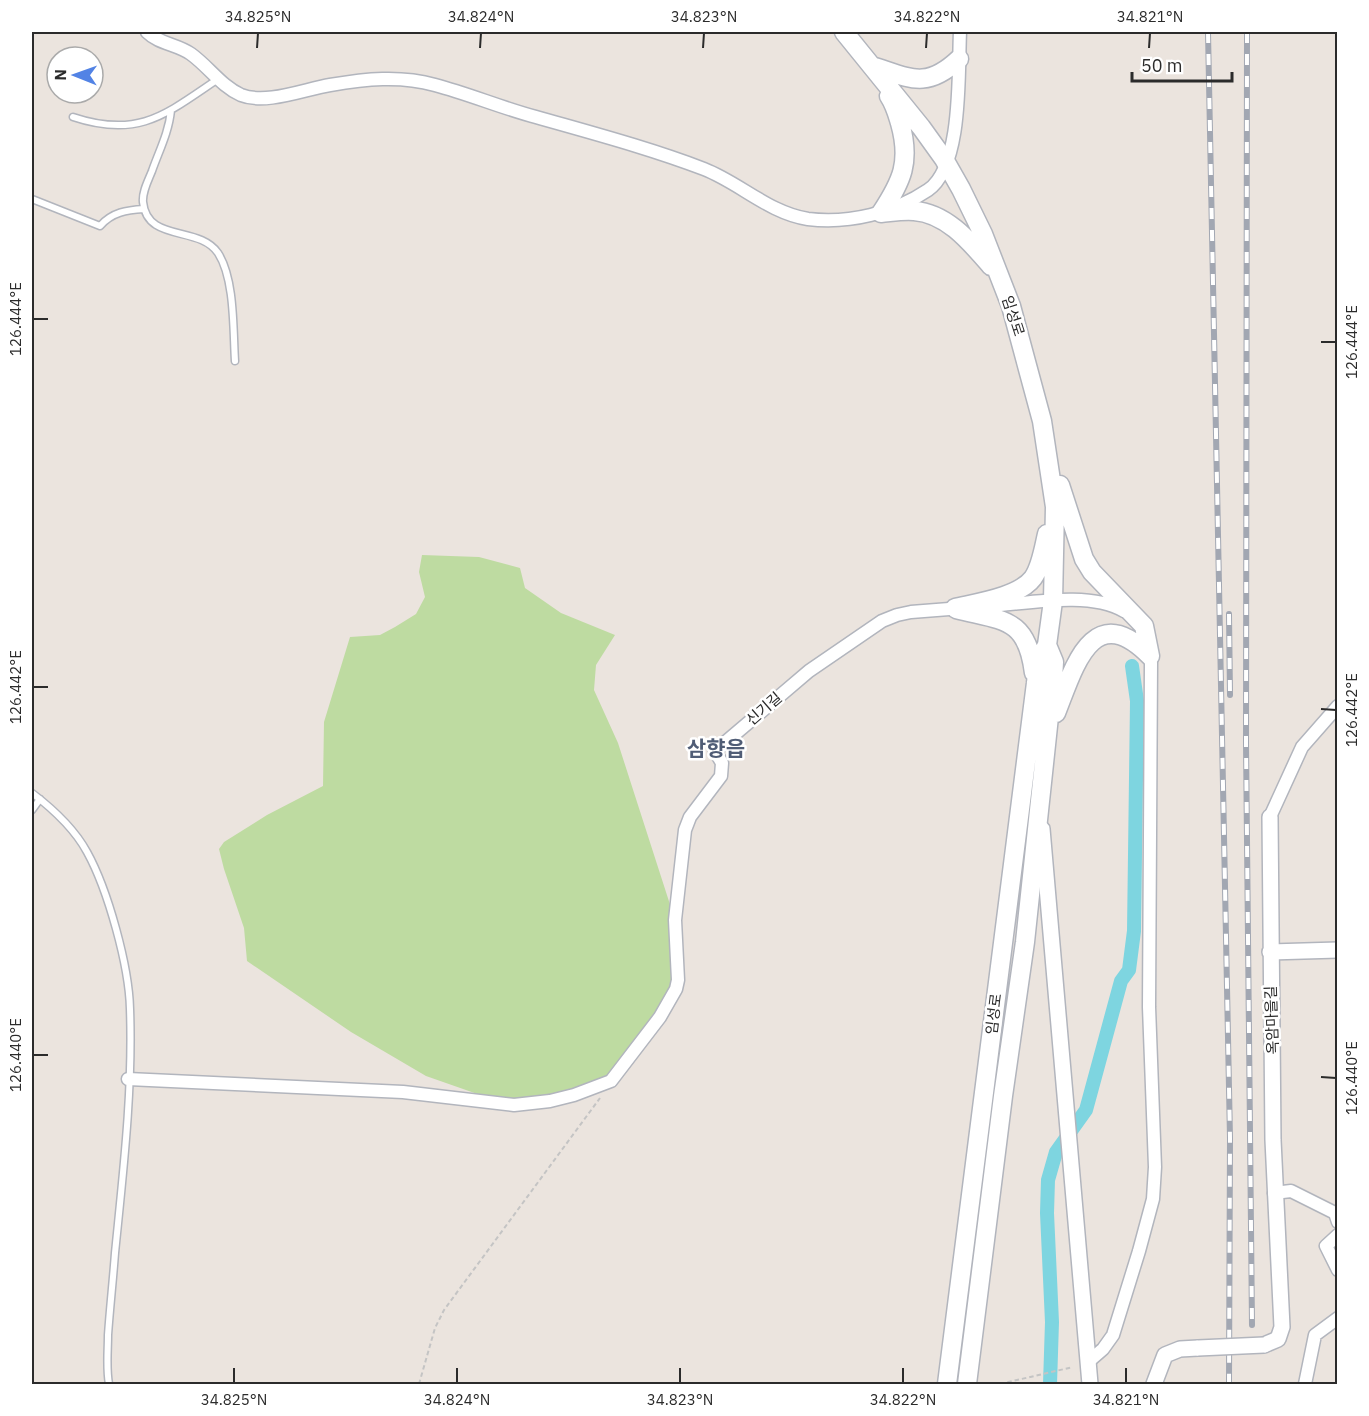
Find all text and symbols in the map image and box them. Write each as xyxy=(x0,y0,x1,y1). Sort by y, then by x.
text: 34.825°N xyxy=(225,7,291,26)
text: 34.824°N xyxy=(448,7,514,26)
text: 34.823°N xyxy=(671,7,737,26)
text: 34.822°N xyxy=(894,7,960,26)
text: 34.821°N xyxy=(1117,7,1183,26)
north arrow xyxy=(45,45,105,105)
scale bar xyxy=(1132,45,1232,83)
text: 50 m xyxy=(1141,54,1183,77)
text: N xyxy=(50,69,70,81)
text: 126.444°E xyxy=(6,282,25,356)
street label: 임성로 xyxy=(998,293,1029,338)
text: 126.444°E xyxy=(1342,305,1361,379)
text: 126.442°E xyxy=(6,650,25,724)
text: 126.442°E xyxy=(1342,673,1361,747)
street label: 신기길 xyxy=(742,688,786,729)
district label: 삼향읍 xyxy=(687,734,745,762)
street label: 옥암마을길 xyxy=(1261,985,1282,1055)
street label: 임성로 xyxy=(982,992,1005,1036)
text: 126.440°E xyxy=(6,1018,25,1092)
text: 126.440°E xyxy=(1342,1041,1361,1115)
text: 34.825°N xyxy=(201,1390,267,1409)
text: 34.824°N xyxy=(424,1390,490,1409)
text: 34.823°N xyxy=(647,1390,713,1409)
text: 34.822°N xyxy=(870,1390,936,1409)
text: 34.821°N xyxy=(1093,1390,1159,1409)

